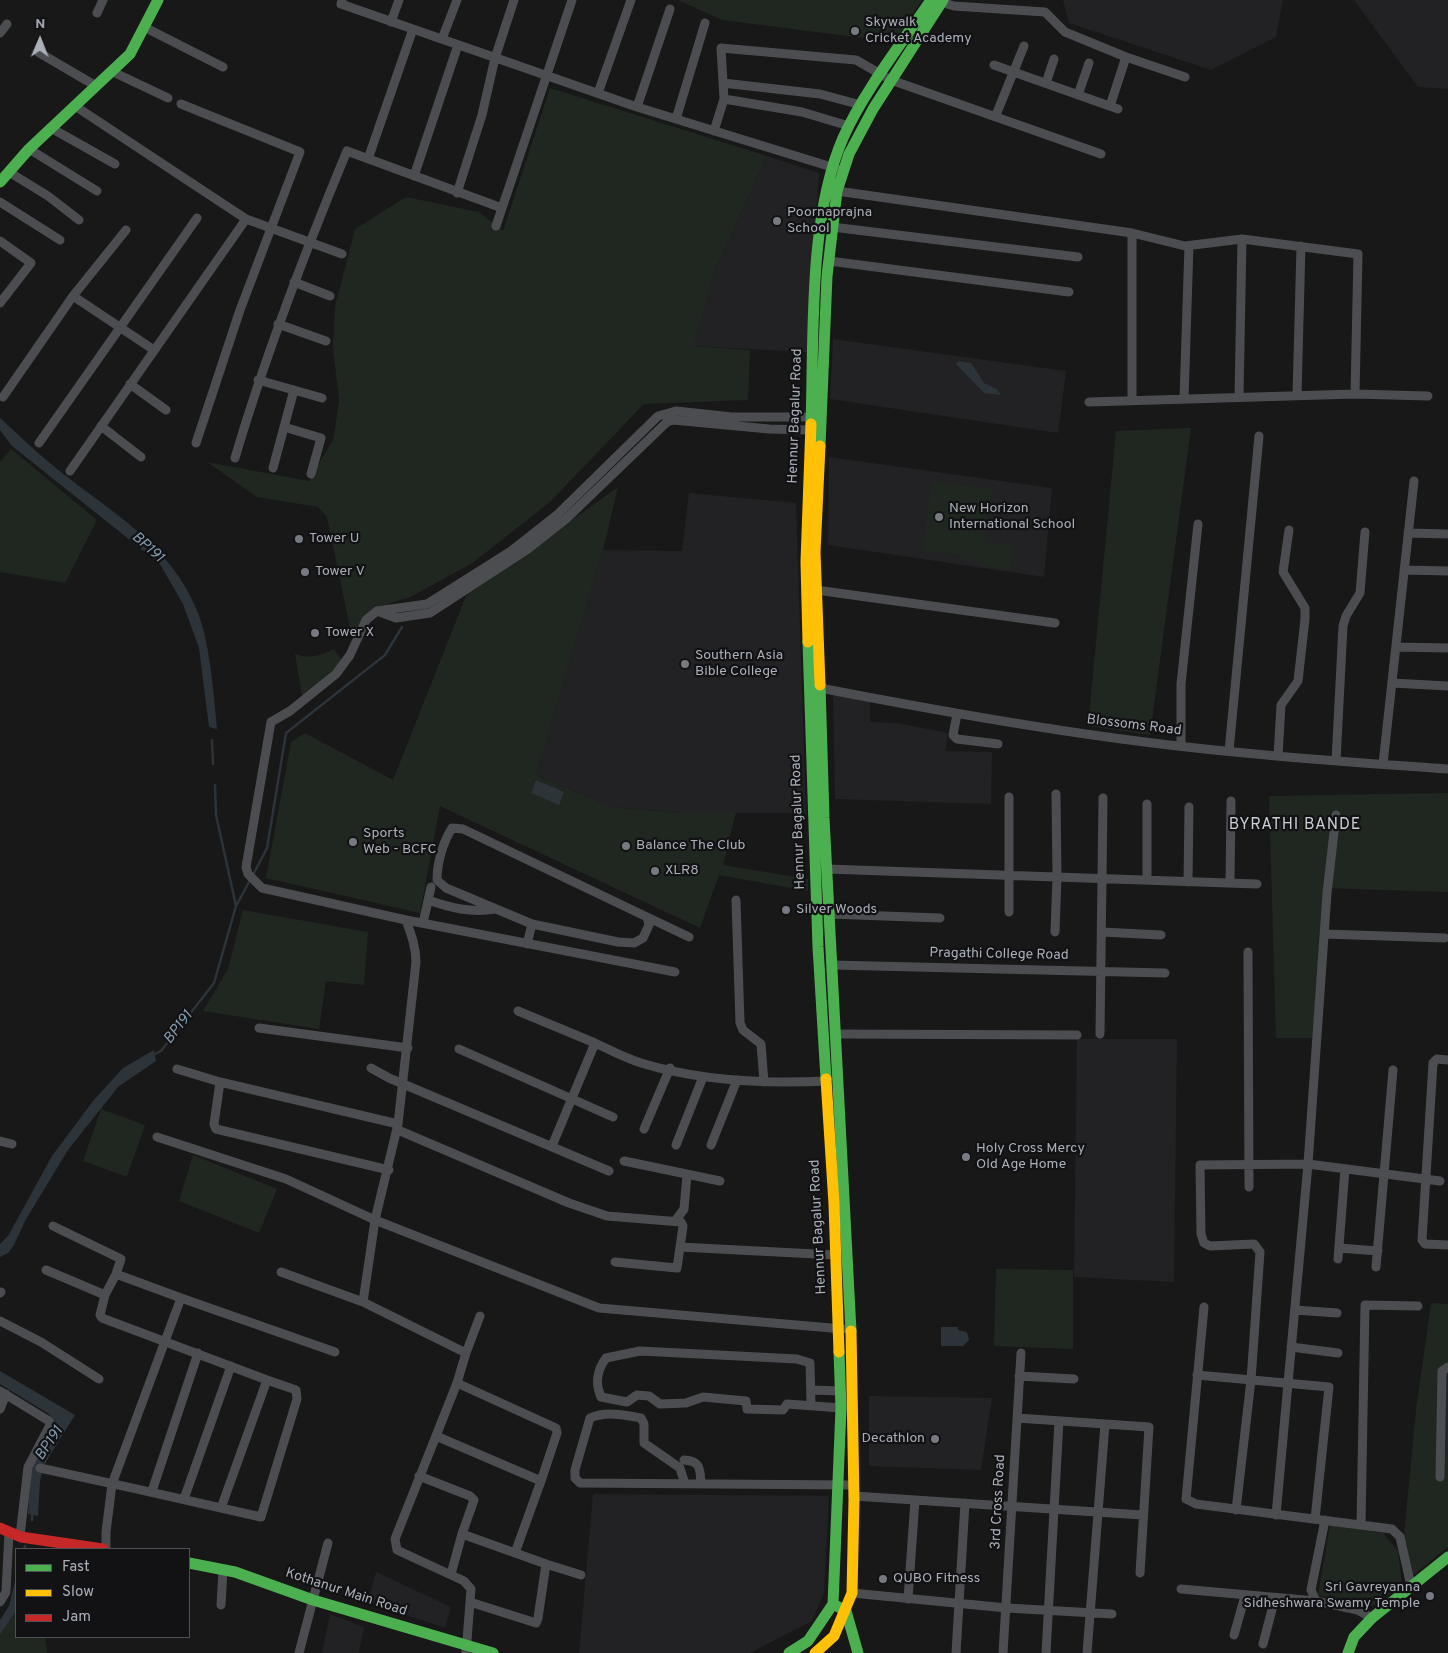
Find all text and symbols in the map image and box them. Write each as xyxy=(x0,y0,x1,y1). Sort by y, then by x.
north arrow xyxy=(15,15,65,65)
place label: Skywalk Cricket Academy xyxy=(865,15,972,48)
text: N xyxy=(35,16,45,33)
marker: Skywalk Cricket Academy xyxy=(849,25,861,37)
place label: Poornaprajna School xyxy=(787,205,872,238)
marker: Poornaprajna School xyxy=(771,215,783,227)
street label: Hennur Bagalur Road xyxy=(785,348,807,484)
place label: New Horizon International School xyxy=(949,501,1075,534)
marker: New Horizon International School xyxy=(933,511,945,523)
water label: BP191 xyxy=(127,529,167,567)
place label: Tower U xyxy=(309,531,359,547)
marker: Tower U xyxy=(293,533,305,545)
place label: Tower V xyxy=(315,564,365,580)
marker: Tower V xyxy=(299,566,311,578)
place label: Tower X xyxy=(325,625,374,641)
marker: Tower X xyxy=(309,627,321,639)
place label: Southern Asia Bible College xyxy=(695,648,783,680)
marker: Southern Asia Bible College xyxy=(679,658,691,670)
street label: Blossoms Road xyxy=(1086,712,1182,740)
street label: Hennur Bagalur Road xyxy=(788,754,810,890)
district label: BYRATHI BANDE xyxy=(1227,816,1363,836)
place label: Sports Web - BCFC xyxy=(363,826,437,859)
marker: Sports Web - BCFC xyxy=(347,836,359,848)
place label: Balance The Club xyxy=(636,838,745,854)
marker: Balance The Club xyxy=(620,840,632,852)
place label: XLR8 xyxy=(665,863,699,879)
marker: XLR8 xyxy=(649,865,661,877)
place label: Silver Woods xyxy=(796,902,877,918)
marker: Silver Woods xyxy=(780,904,792,916)
street label: Pragathi College Road xyxy=(929,945,1069,965)
water label: BP191 xyxy=(161,1008,197,1048)
place label: Holy Cross Mercy Old Age Home xyxy=(976,1141,1085,1174)
marker: Holy Cross Mercy Old Age Home xyxy=(960,1151,972,1163)
street label: Hennur Bagalur Road xyxy=(807,1159,831,1295)
water label: BP191 xyxy=(32,1424,68,1464)
place label: Decathlon xyxy=(862,1431,925,1447)
marker: Decathlon xyxy=(929,1433,941,1445)
street label: 3rd Cross Road xyxy=(988,1454,1010,1550)
legend xyxy=(15,1548,190,1638)
text: Fast xyxy=(62,1558,90,1577)
street label: Kothanur Main Road xyxy=(283,1565,409,1621)
place label: QUBO Fitness xyxy=(893,1571,980,1587)
marker: QUBO Fitness xyxy=(877,1573,889,1585)
place label: Sri Gavreyanna Sidheshwara Swamy Temple xyxy=(1244,1580,1420,1612)
text: Slow xyxy=(62,1583,94,1602)
marker: Sri Gavreyanna Sidheshwara Swamy Temple xyxy=(1424,1590,1436,1602)
text: Jam xyxy=(62,1608,91,1627)

